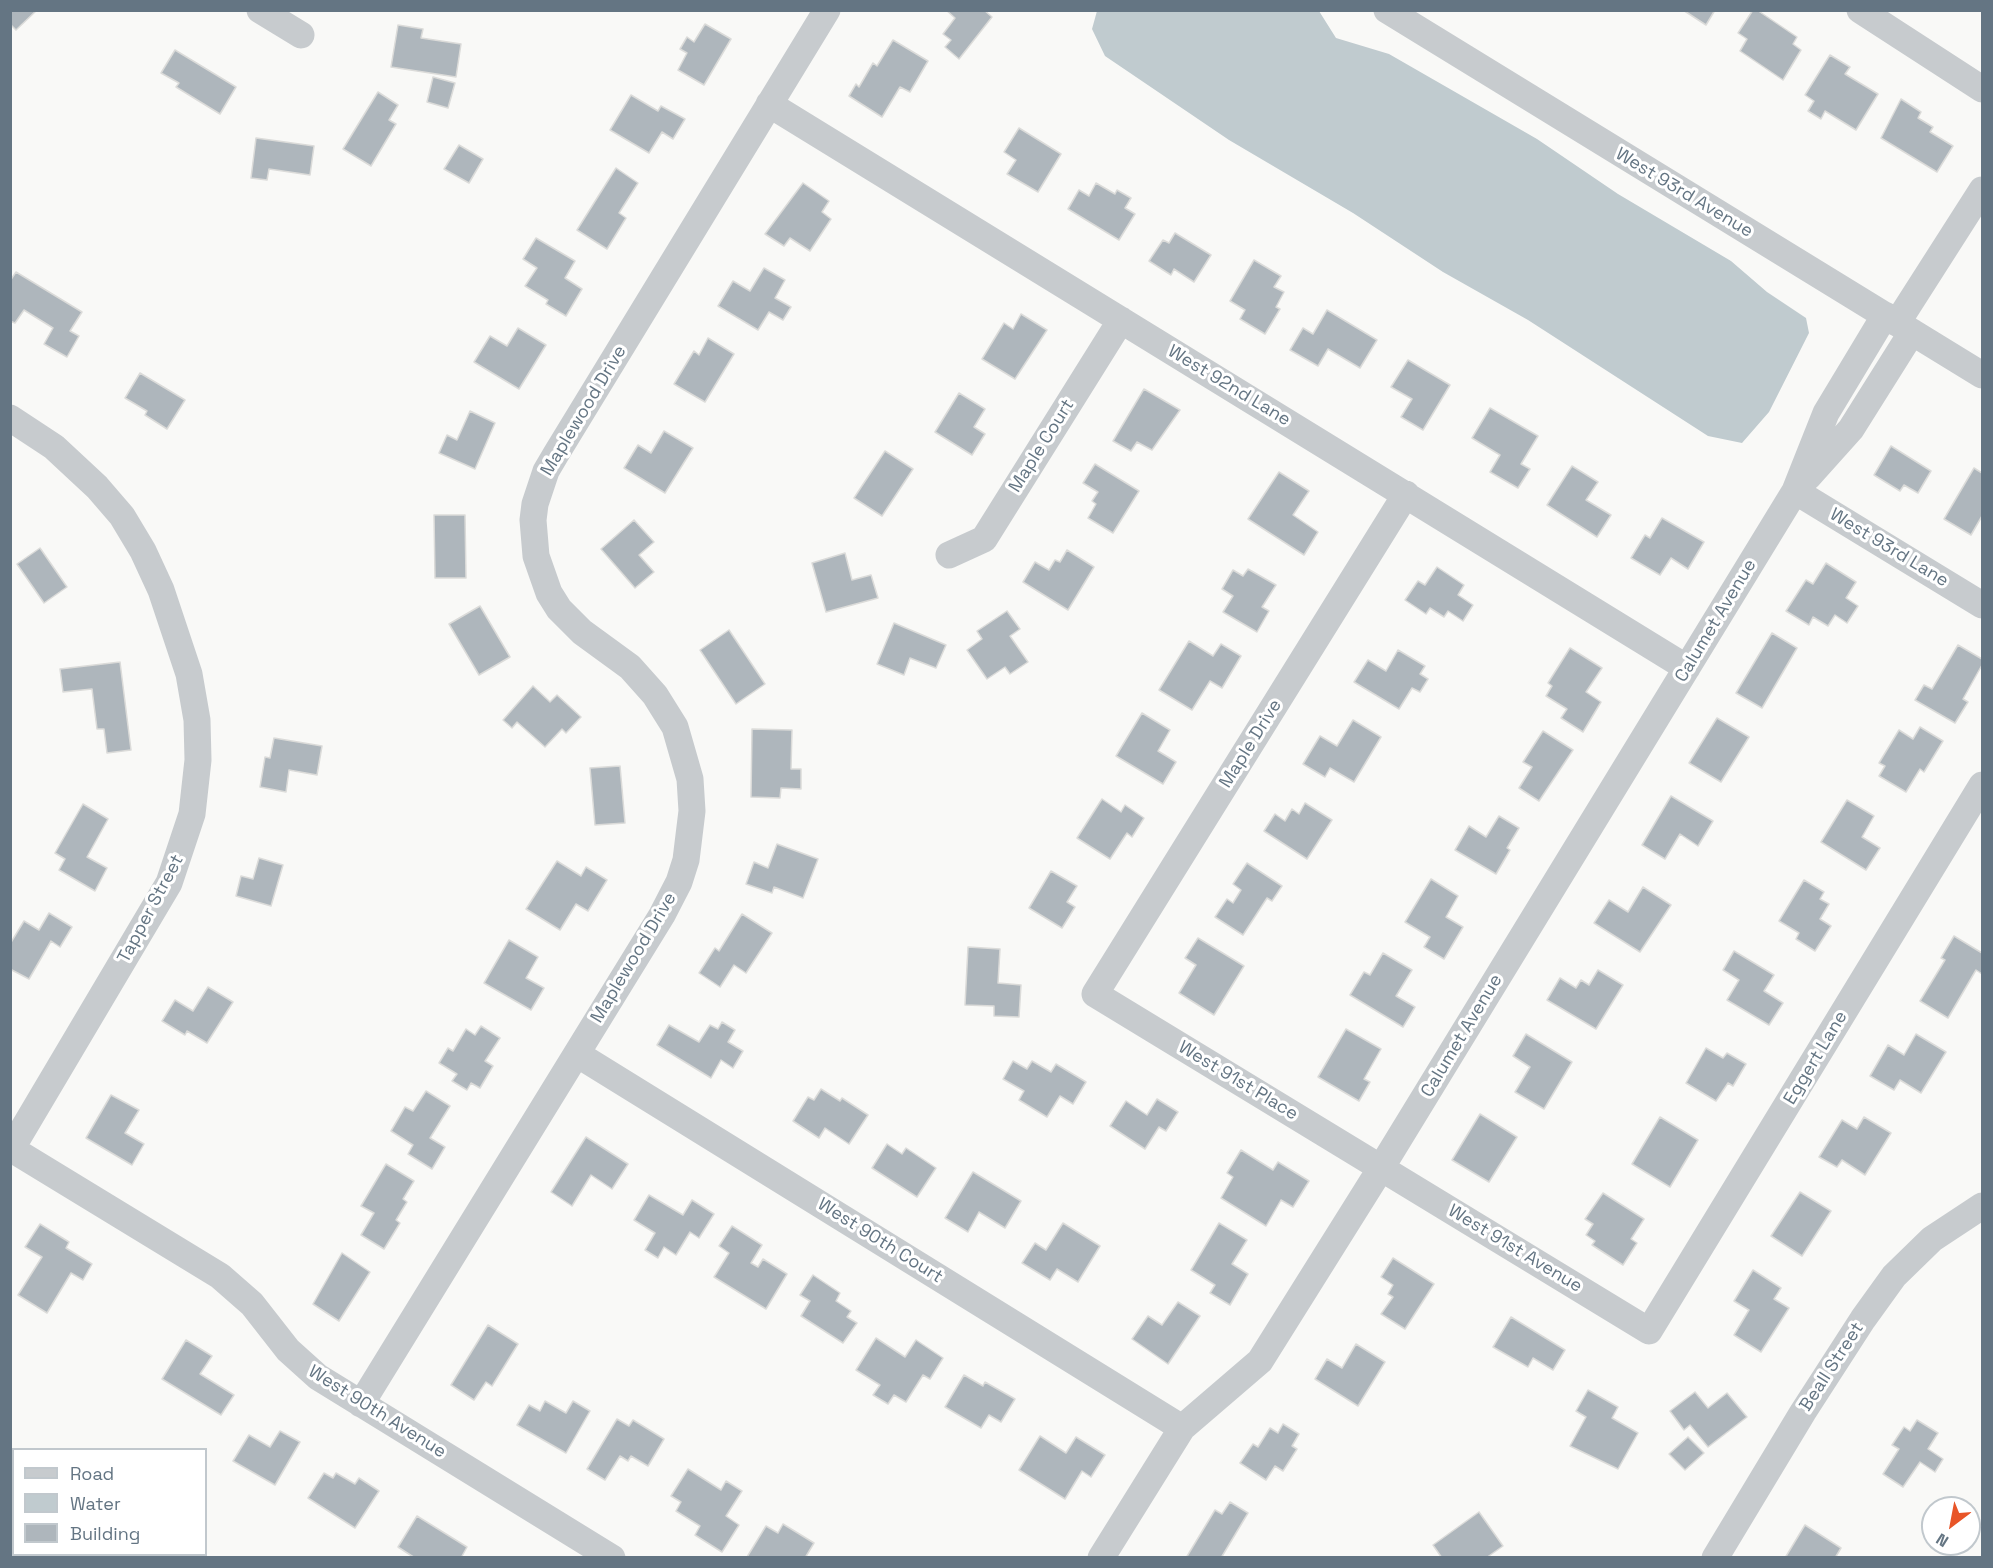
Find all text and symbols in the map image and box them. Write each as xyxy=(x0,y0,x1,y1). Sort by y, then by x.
street label: West 93rd Avenue xyxy=(1611,143,1757,243)
street label: West 92nd Lane xyxy=(1164,341,1294,431)
street label: Maplewood Drive xyxy=(537,342,631,480)
street label: Maple Court xyxy=(1005,395,1079,497)
street label: West 93rd Lane xyxy=(1826,504,1952,592)
street label: Calumet Avenue xyxy=(1671,556,1761,686)
street label: Maple Drive xyxy=(1215,696,1287,792)
street label: Tapper Street xyxy=(113,851,189,967)
street label: Maplewood Drive xyxy=(587,889,681,1027)
street label: Calumet Avenue xyxy=(1417,971,1507,1101)
street label: Eggert Lane xyxy=(1780,1007,1852,1109)
street label: West 91st Place xyxy=(1174,1037,1302,1125)
street label: West 90th Court xyxy=(813,1194,947,1288)
street label: West 91st Avenue xyxy=(1444,1200,1586,1298)
street label: Beall Street xyxy=(1795,1319,1869,1415)
street label: West 90th Avenue xyxy=(304,1361,450,1463)
legend xyxy=(12,1448,207,1556)
text: Road xyxy=(70,1462,114,1485)
text: Water xyxy=(70,1492,121,1515)
north arrow xyxy=(1921,1496,1981,1556)
text: Building xyxy=(70,1522,140,1545)
text: N xyxy=(1932,1528,1952,1552)

